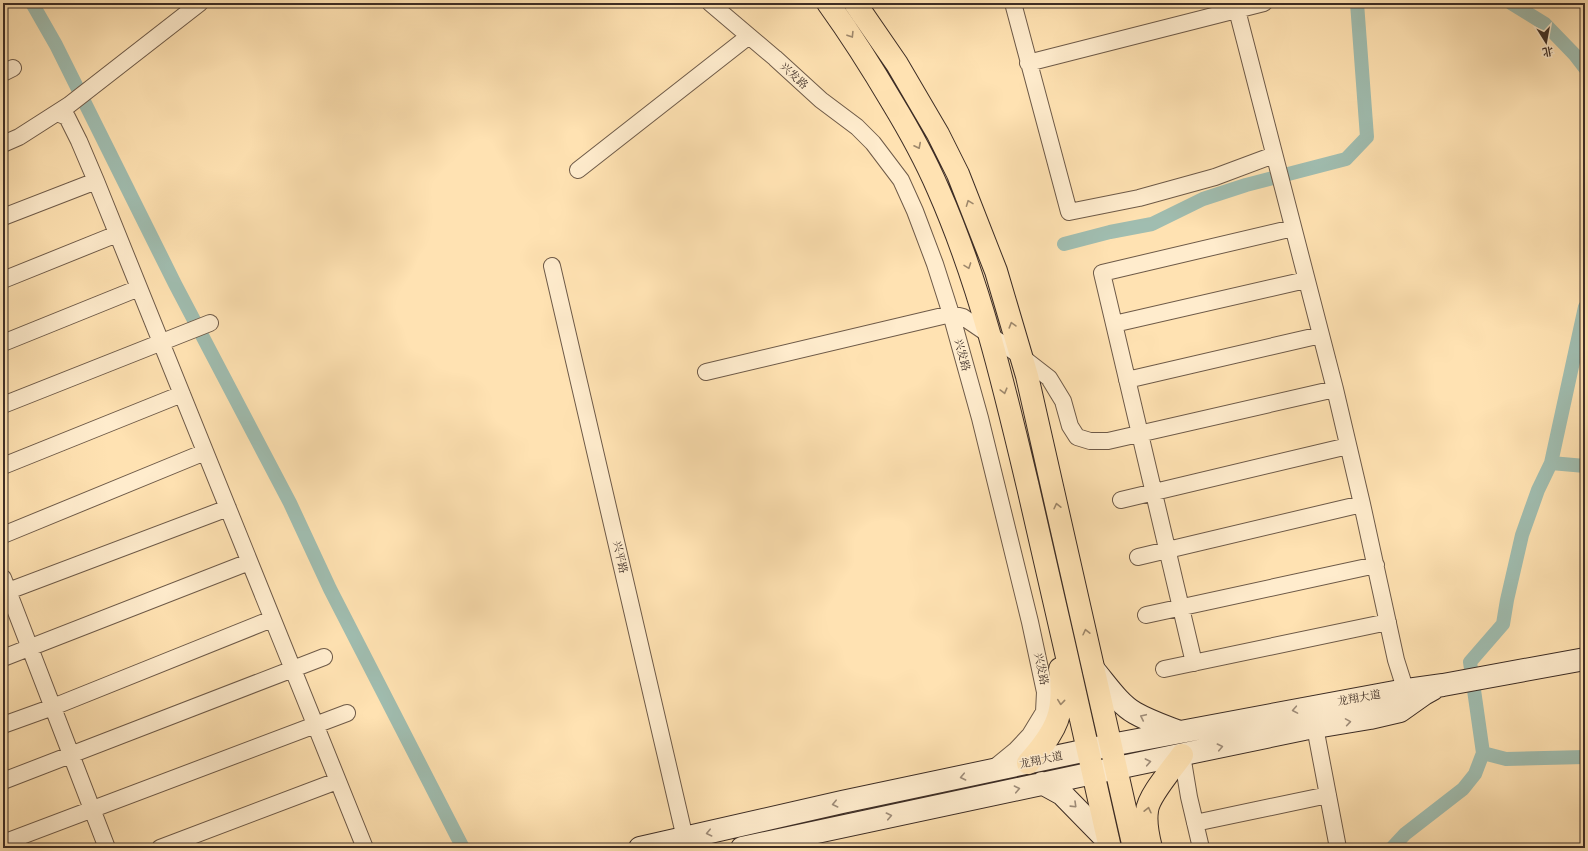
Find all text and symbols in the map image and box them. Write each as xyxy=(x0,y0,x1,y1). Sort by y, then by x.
north arrow xyxy=(1526,22,1566,62)
one-way arrow xyxy=(846,31,853,38)
text: 北 xyxy=(1541,43,1555,60)
street label: 兴发路 xyxy=(777,59,811,93)
one-way arrow xyxy=(913,142,920,150)
one-way arrow xyxy=(965,199,973,206)
one-way arrow xyxy=(964,262,972,269)
one-way arrow xyxy=(1008,322,1017,329)
street label: 兴发路 xyxy=(950,337,974,373)
one-way arrow xyxy=(999,387,1008,394)
one-way arrow xyxy=(1054,502,1062,509)
street label: 兴平路 xyxy=(609,539,631,575)
one-way arrow xyxy=(1082,629,1090,636)
street label: 兴发路 xyxy=(1030,651,1052,687)
street label: 龙翔大道 xyxy=(1336,687,1382,709)
one-way arrow xyxy=(1056,699,1065,705)
one-way arrow xyxy=(1291,705,1298,714)
one-way arrow xyxy=(1139,714,1147,722)
one-way arrow xyxy=(1344,718,1351,727)
one-way arrow xyxy=(1217,744,1223,752)
street label: 龙翔大道 xyxy=(1018,748,1064,772)
one-way arrow xyxy=(1145,758,1152,767)
one-way arrow xyxy=(959,772,966,780)
one-way arrow xyxy=(1013,785,1020,793)
one-way arrow xyxy=(832,799,839,807)
one-way arrow xyxy=(1069,800,1077,808)
one-way arrow xyxy=(1143,806,1151,813)
one-way arrow xyxy=(886,812,893,820)
one-way arrow xyxy=(706,828,712,836)

